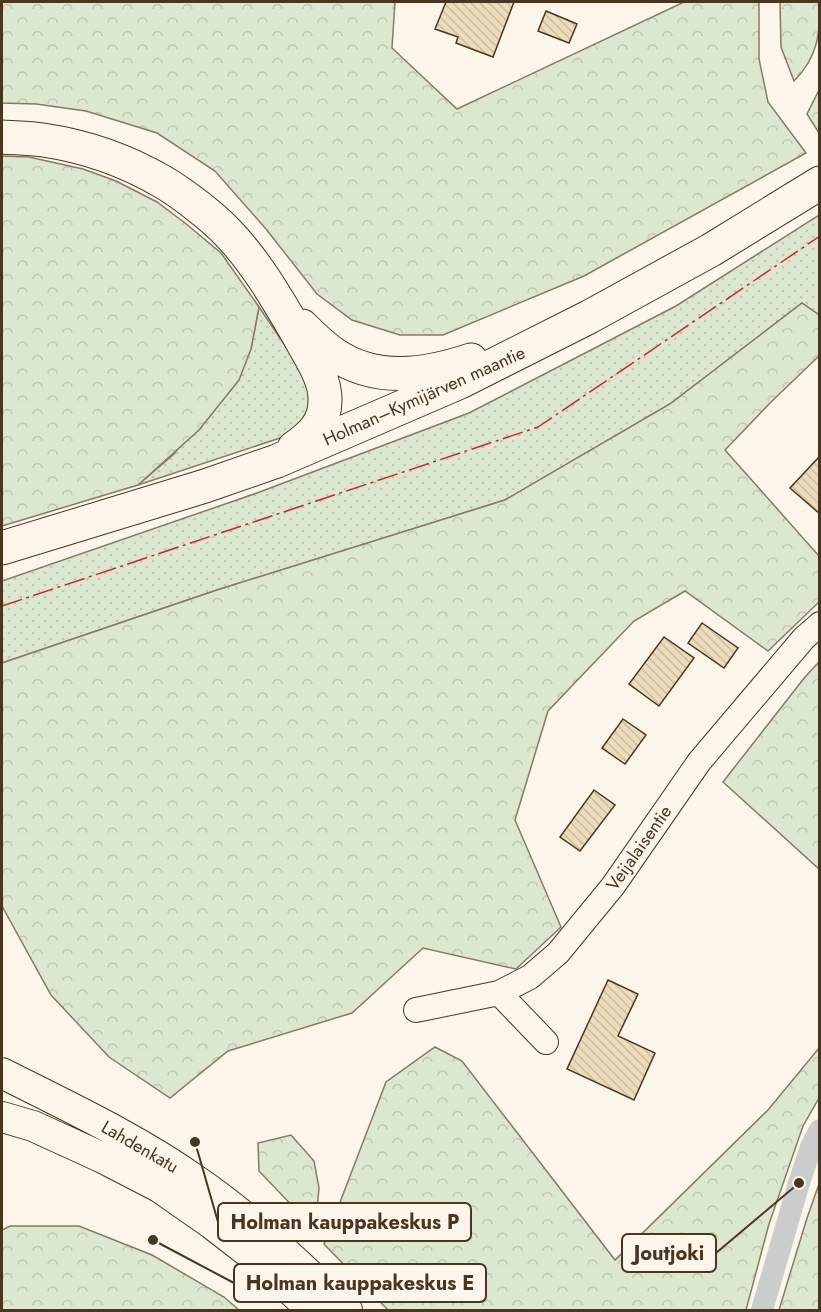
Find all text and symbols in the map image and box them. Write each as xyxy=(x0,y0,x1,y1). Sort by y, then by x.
street label: Holman–Kymijärven maantie xyxy=(319,340,529,452)
street label: Veijalaisentie xyxy=(600,800,678,896)
street label: Lahdenkatu xyxy=(96,1114,184,1180)
callout: Holman kauppakeskus P xyxy=(218,1203,471,1241)
text: Holman kauppakeskus P xyxy=(230,1208,460,1237)
callout: Joutjoki xyxy=(622,1234,716,1272)
text: Joutjoki xyxy=(630,1239,704,1268)
callout: Holman kauppakeskus E xyxy=(234,1264,486,1302)
text: Holman kauppakeskus E xyxy=(246,1269,474,1298)

